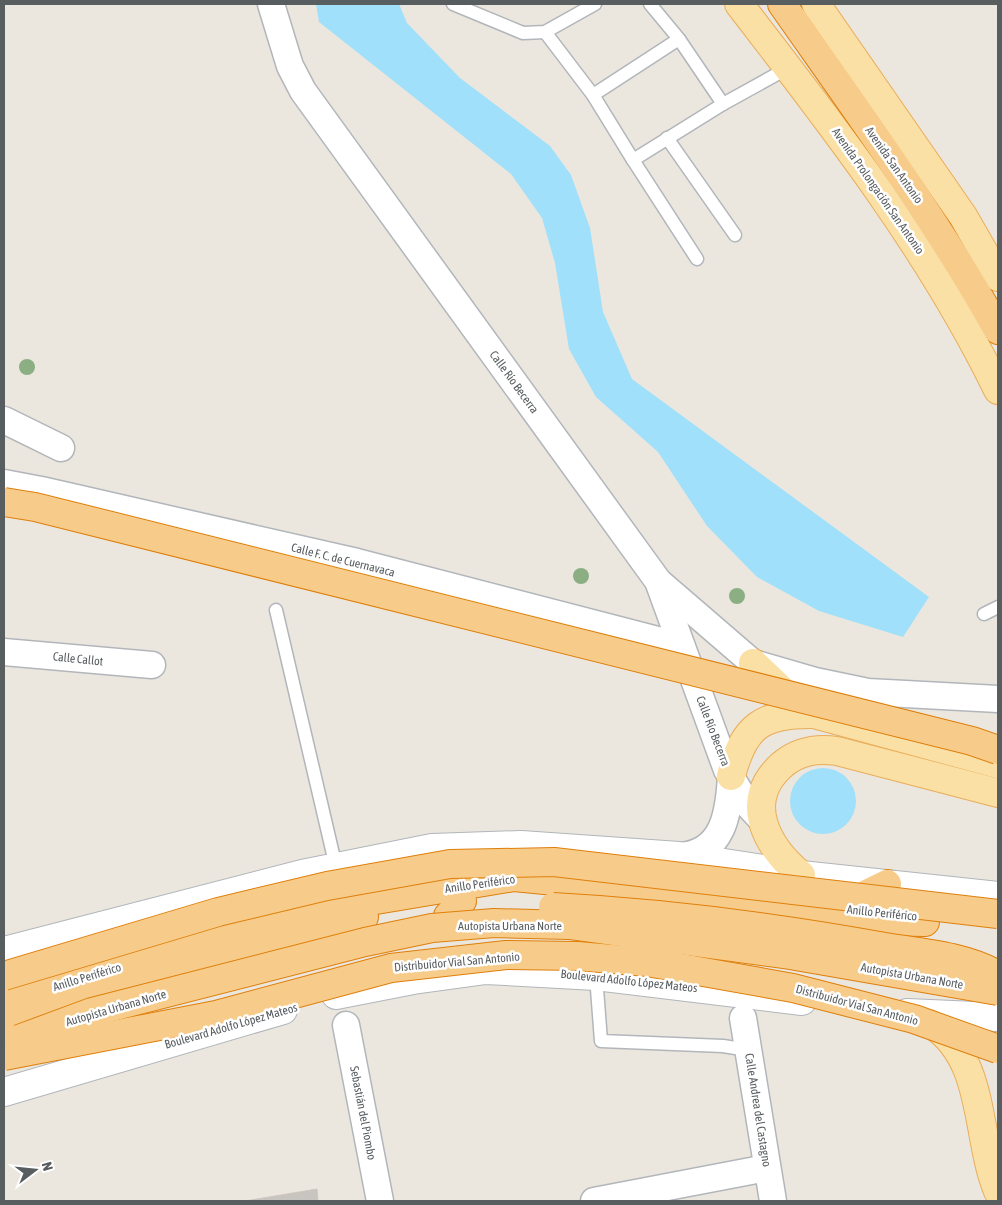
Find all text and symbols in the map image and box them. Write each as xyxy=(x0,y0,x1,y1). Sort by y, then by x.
street label: Avenida San Antonio xyxy=(862,124,926,206)
street label: Avenida Prolongación San Antonio xyxy=(829,125,927,257)
street label: Calle Río Becerra xyxy=(487,348,541,416)
street label: Calle F. C. de Cuernavaca xyxy=(290,540,396,580)
street label: Calle Callot xyxy=(52,649,104,669)
street label: Calle Río Becerra xyxy=(693,694,733,768)
street label: Anillo Periférico xyxy=(444,872,516,896)
street label: Anillo Periférico xyxy=(846,902,918,924)
street label: Autopista Urbana Norte xyxy=(458,919,562,933)
street label: Distribuidor Vial San Antonio xyxy=(393,949,521,974)
street label: Anillo Periférico xyxy=(51,960,123,994)
street label: Autopista Urbana Norte xyxy=(860,960,964,992)
street label: Boulevard Adolfo López Mateos xyxy=(560,967,698,995)
street label: Distribuidor Vial San Antonio xyxy=(794,982,920,1028)
street label: Autopista Urbana Norte xyxy=(64,987,168,1029)
street label: Boulevard Adolfo López Mateos xyxy=(163,1000,299,1052)
street label: Calle Andrea del Castagno xyxy=(742,1052,774,1168)
street label: Sebastián del Piombo xyxy=(347,1065,379,1161)
north arrow xyxy=(10,1145,60,1195)
text: N xyxy=(39,1160,56,1173)

